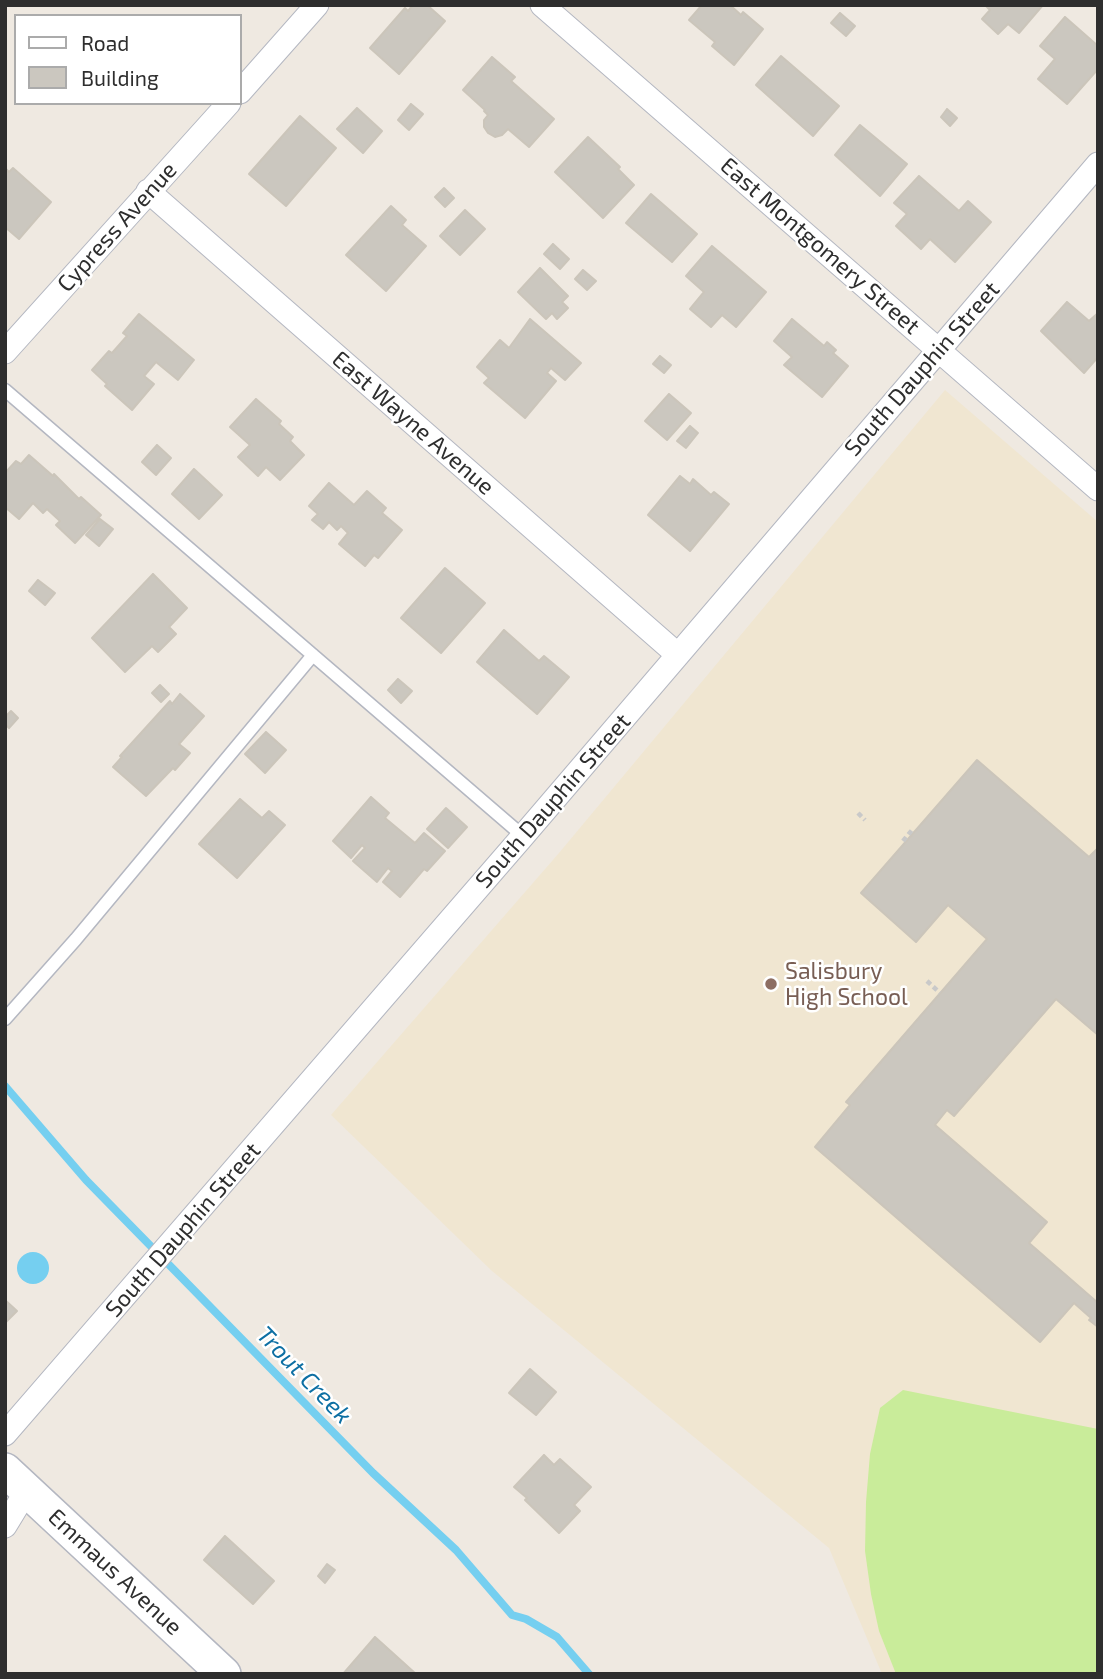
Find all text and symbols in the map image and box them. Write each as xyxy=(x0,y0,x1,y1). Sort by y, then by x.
legend xyxy=(14,14,242,105)
text: Road xyxy=(81,30,129,55)
text: Building xyxy=(81,65,159,90)
street label: East Montgomery Street xyxy=(715,152,925,340)
street label: Cypress Avenue xyxy=(51,156,183,298)
street label: South Dauphin Street xyxy=(839,276,1005,462)
street label: East Wayne Avenue xyxy=(326,345,500,501)
street label: South Dauphin Street xyxy=(470,708,636,894)
place label: Salisbury High School xyxy=(785,957,908,1011)
marker: Salisbury High School xyxy=(763,976,779,992)
street label: South Dauphin Street xyxy=(100,1137,266,1323)
water label: Trout Creek xyxy=(251,1320,357,1430)
street label: Emmaus Avenue xyxy=(42,1503,188,1641)

